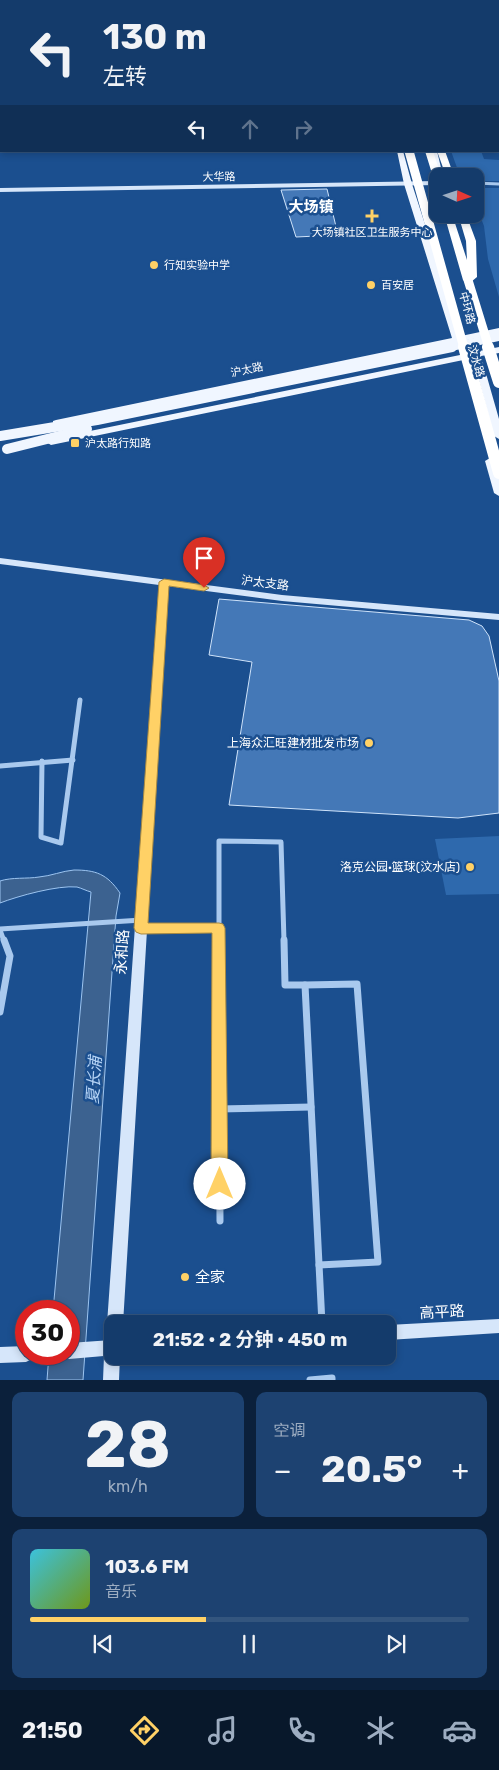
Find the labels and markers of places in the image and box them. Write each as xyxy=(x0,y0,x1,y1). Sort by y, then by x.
marker: 大场镇社区卫生服务中心 xyxy=(365,209,379,223)
place label: 大场镇社区卫生服务中心 xyxy=(312,226,433,239)
marker: 行知实验中学 xyxy=(148,259,160,271)
place label: 行知实验中学 xyxy=(164,259,230,272)
marker: 百安居 xyxy=(365,279,377,291)
place label: 百安居 xyxy=(381,279,414,292)
marker: 沪太路行知路 xyxy=(69,437,81,449)
place label: 沪太路行知路 xyxy=(85,437,151,450)
pin xyxy=(183,537,225,588)
place label: 上海众汇旺建材批发市场 xyxy=(227,736,359,750)
marker: 上海众汇旺建材批发市场 xyxy=(363,737,375,749)
place label: 洛克公园·篮球(汶水店) xyxy=(340,860,460,874)
marker: 洛克公园·篮球(汶水店) xyxy=(464,861,476,873)
place label: 全家 xyxy=(195,1268,225,1286)
marker: 全家 xyxy=(179,1271,191,1283)

